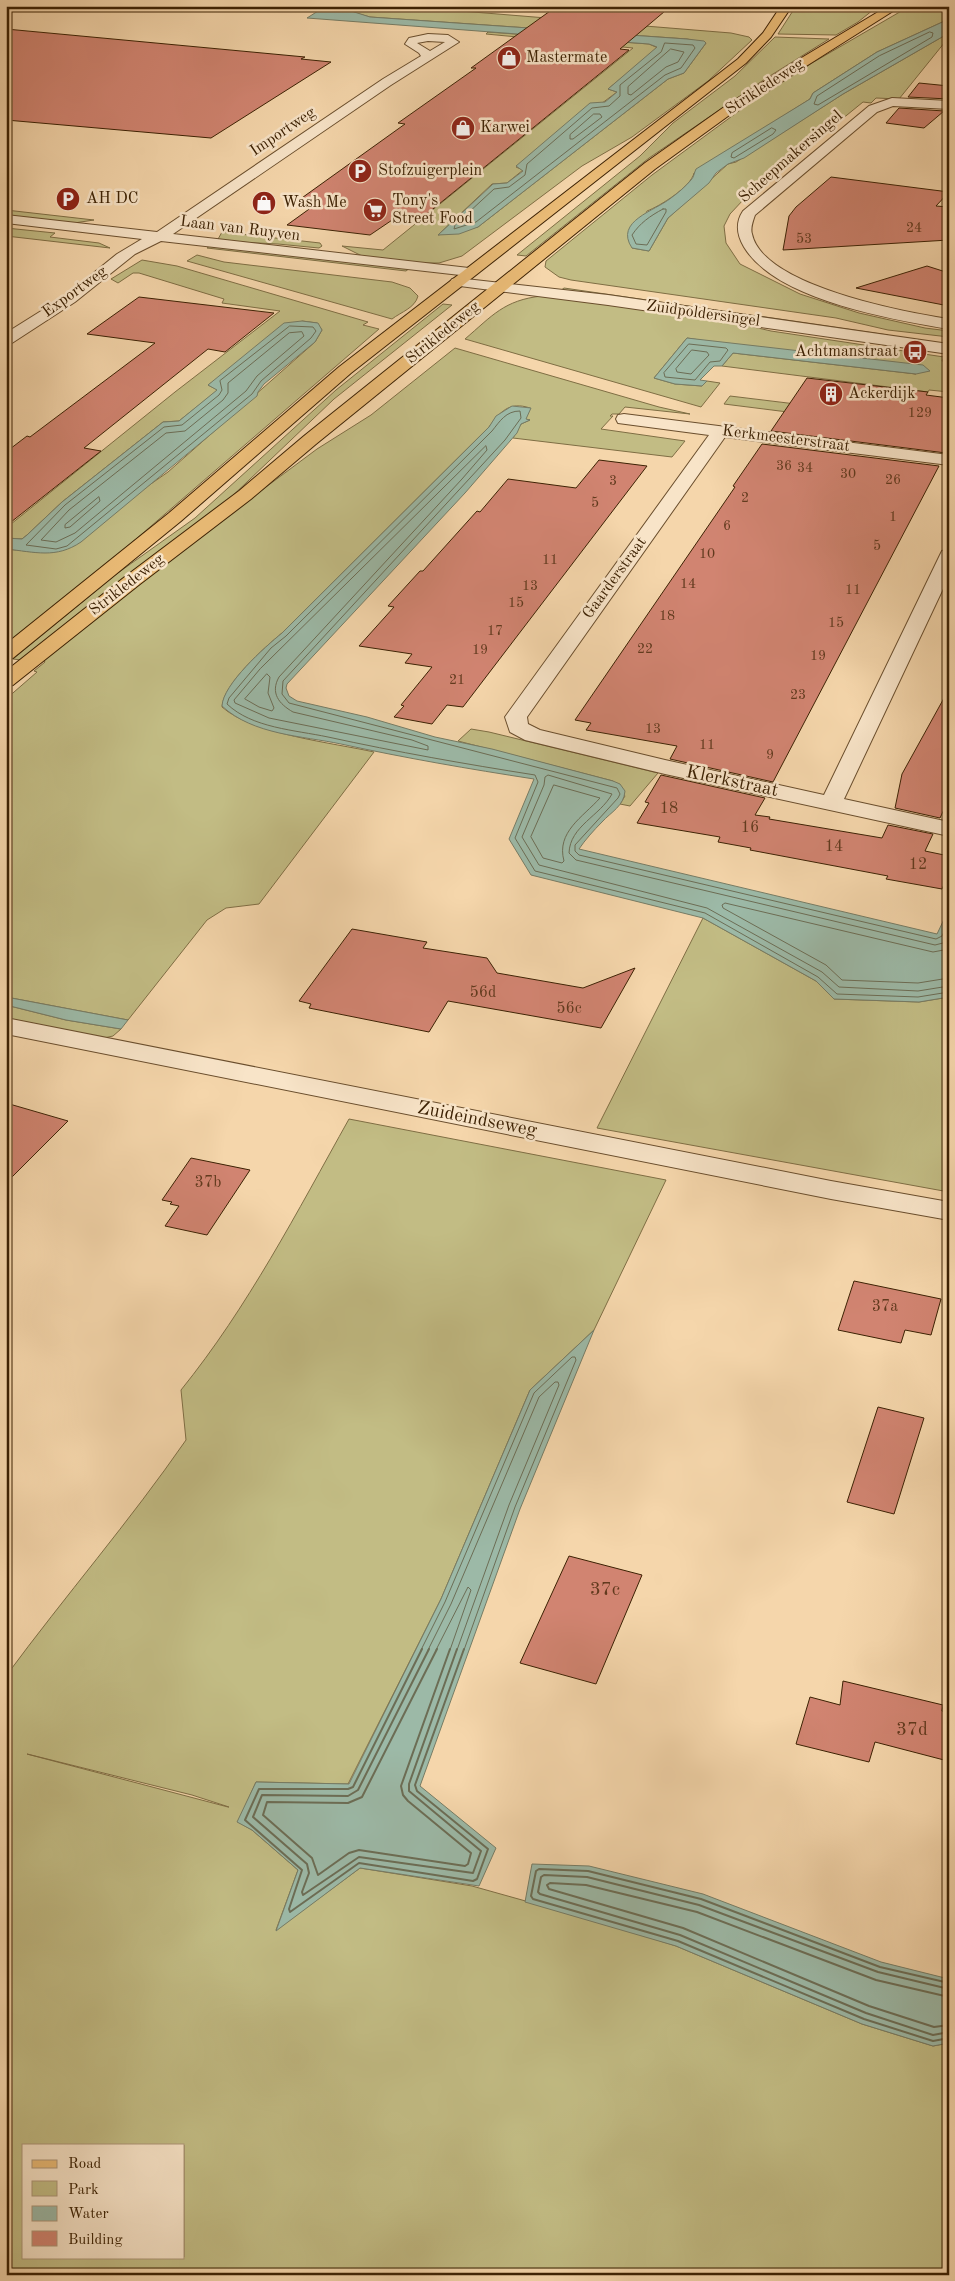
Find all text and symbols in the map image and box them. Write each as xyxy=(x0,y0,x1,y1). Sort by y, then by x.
shop icon: Mastermate xyxy=(496,45,522,71)
place label: Mastermate xyxy=(526,50,607,66)
street label: Strikledeweg xyxy=(723,56,807,118)
street label: Importweg xyxy=(247,104,319,160)
street label: Scheepmakersingel xyxy=(736,108,846,206)
shop icon: Karwei xyxy=(450,115,476,141)
place label: Karwei xyxy=(480,120,530,136)
parking icon: Stofzuigerplein xyxy=(347,158,373,184)
place label: Stofzuigerplein xyxy=(378,163,482,179)
parking icon: AH DC xyxy=(55,186,81,212)
shop icon: Wash Me xyxy=(251,190,277,216)
place label: AH DC xyxy=(86,191,139,207)
place label: Tony's Street Food xyxy=(392,193,473,227)
place label: Wash Me xyxy=(282,195,347,211)
supermarket icon: Tony's Street Food xyxy=(362,197,388,223)
street label: Laan van Ruyven xyxy=(179,214,301,244)
house number: 24 xyxy=(906,221,922,235)
house number: 53 xyxy=(796,232,812,246)
street label: Exportweg xyxy=(40,263,110,321)
street label: Strikledeweg xyxy=(403,298,483,367)
street label: Zuidpoldersingel xyxy=(645,298,761,330)
bus stop icon: Achtmanstraat xyxy=(902,339,928,365)
place label: Achtmanstraat xyxy=(795,344,898,360)
building icon: Ackerdijk xyxy=(818,381,844,407)
place label: Ackerdijk xyxy=(848,386,916,402)
house number: 129 xyxy=(908,406,932,420)
street label: Kerkmeesterstraat xyxy=(721,423,851,455)
house number: 36 xyxy=(776,459,792,473)
house number: 34 xyxy=(797,461,813,475)
house number: 30 xyxy=(840,467,856,481)
house number: 26 xyxy=(885,473,901,487)
house number: 3 xyxy=(609,474,617,488)
house number: 2 xyxy=(741,491,749,505)
house number: 5 xyxy=(591,496,599,510)
house number: 1 xyxy=(889,510,897,524)
house number: 6 xyxy=(723,519,731,533)
street label: Gaarderstraat xyxy=(580,534,650,622)
house number: 5 xyxy=(873,539,881,553)
house number: 10 xyxy=(699,547,715,561)
street label: Strikledeweg xyxy=(87,551,168,619)
house number: 11 xyxy=(542,553,558,567)
house number: 14 xyxy=(680,577,696,591)
house number: 13 xyxy=(522,579,538,593)
house number: 11 xyxy=(845,583,861,597)
house number: 15 xyxy=(508,596,524,610)
house number: 18 xyxy=(659,609,675,623)
house number: 15 xyxy=(828,616,844,630)
house number: 17 xyxy=(487,624,503,638)
house number: 22 xyxy=(637,642,653,656)
house number: 19 xyxy=(472,643,488,657)
house number: 19 xyxy=(810,649,826,663)
house number: 21 xyxy=(449,673,465,687)
house number: 23 xyxy=(790,688,806,702)
house number: 13 xyxy=(645,722,661,736)
house number: 11 xyxy=(699,738,715,752)
house number: 9 xyxy=(766,748,774,762)
street label: Klerkstraat xyxy=(684,763,780,801)
house number: 18 xyxy=(660,801,678,817)
house number: 16 xyxy=(741,820,759,836)
house number: 14 xyxy=(825,839,843,855)
house number: 12 xyxy=(909,857,927,873)
house number: 56d xyxy=(470,985,496,1001)
house number: 56c xyxy=(556,1001,582,1017)
street label: Zuideindseweg xyxy=(416,1099,539,1141)
house number: 37b xyxy=(195,1175,221,1191)
house number: 37a xyxy=(872,1299,898,1315)
house number: 37c xyxy=(590,1581,620,1600)
house number: 37d xyxy=(896,1721,928,1740)
legend xyxy=(22,2144,185,2258)
text: Road xyxy=(68,2157,102,2172)
text: Park xyxy=(68,2183,99,2198)
text: Water xyxy=(68,2207,109,2222)
text: Building xyxy=(68,2233,123,2248)

